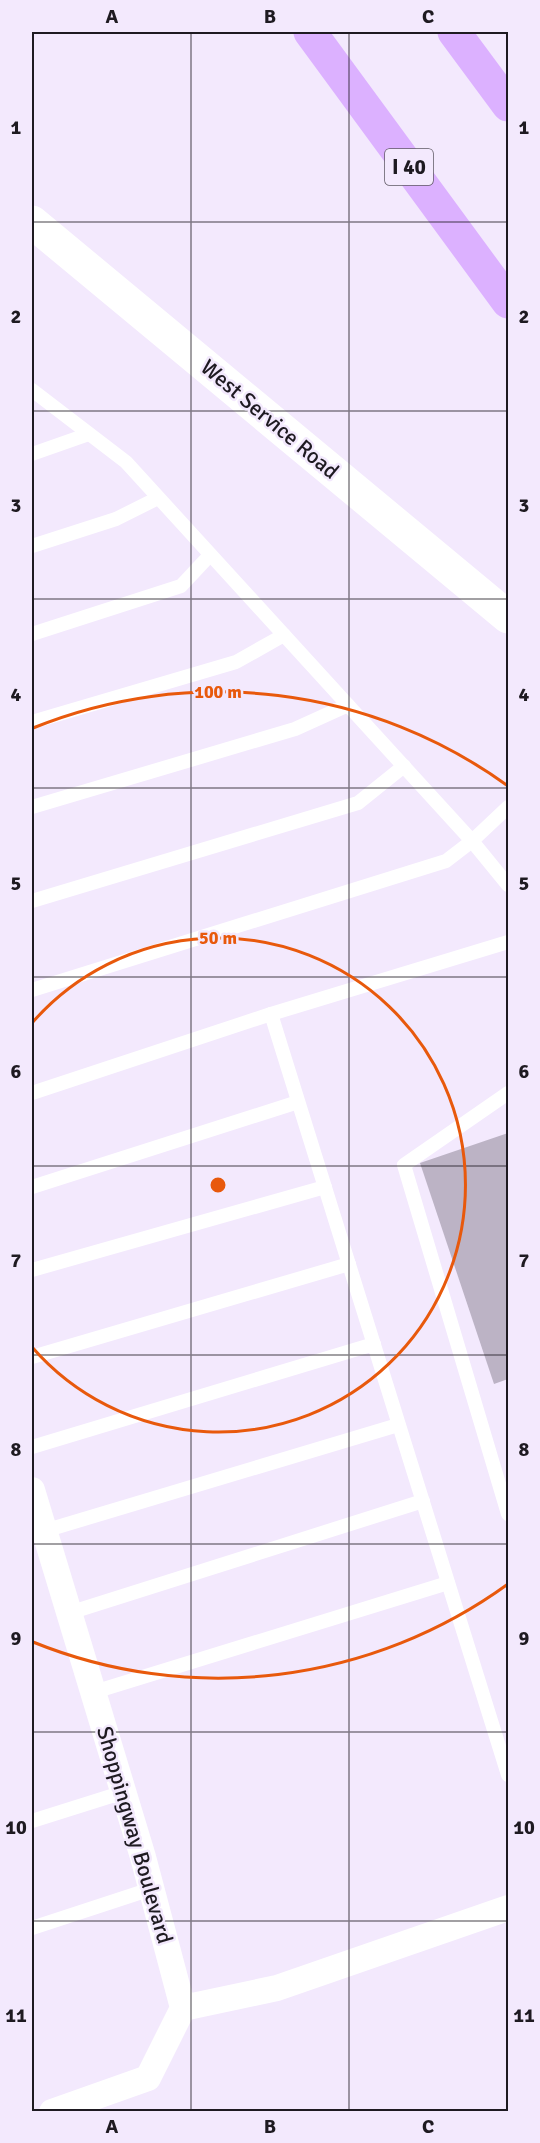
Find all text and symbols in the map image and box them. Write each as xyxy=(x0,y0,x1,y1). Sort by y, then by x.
text: A xyxy=(106,4,119,29)
text: B xyxy=(264,4,276,29)
text: C xyxy=(422,4,434,29)
text: 1 xyxy=(11,115,22,140)
text: 1 xyxy=(519,115,530,140)
road number: I 40 xyxy=(385,149,433,185)
text: 2 xyxy=(11,304,21,329)
text: 2 xyxy=(519,304,529,329)
street label: West Service Road xyxy=(195,353,345,485)
text: 3 xyxy=(11,493,21,518)
text: 3 xyxy=(519,493,529,518)
text: 100 m xyxy=(194,681,242,703)
text: 4 xyxy=(11,682,22,707)
text: 4 xyxy=(519,682,530,707)
text: 5 xyxy=(11,871,21,896)
text: 5 xyxy=(519,871,529,896)
text: 50 m xyxy=(199,927,237,949)
text: 6 xyxy=(11,1059,22,1084)
text: 6 xyxy=(519,1059,530,1084)
centre of rings xyxy=(208,1175,228,1195)
text: 7 xyxy=(11,1248,22,1273)
text: 7 xyxy=(519,1248,530,1273)
text: 8 xyxy=(11,1437,22,1462)
text: 8 xyxy=(519,1437,530,1462)
text: 9 xyxy=(11,1626,22,1651)
text: 9 xyxy=(519,1626,530,1651)
street label: Shoppingway Boulevard xyxy=(91,1723,179,1947)
text: 10 xyxy=(5,1815,27,1840)
text: 10 xyxy=(513,1815,535,1840)
text: 11 xyxy=(5,2003,27,2028)
text: 11 xyxy=(513,2003,535,2028)
text: A xyxy=(106,2114,119,2139)
text: B xyxy=(264,2114,276,2139)
text: C xyxy=(422,2114,434,2139)

